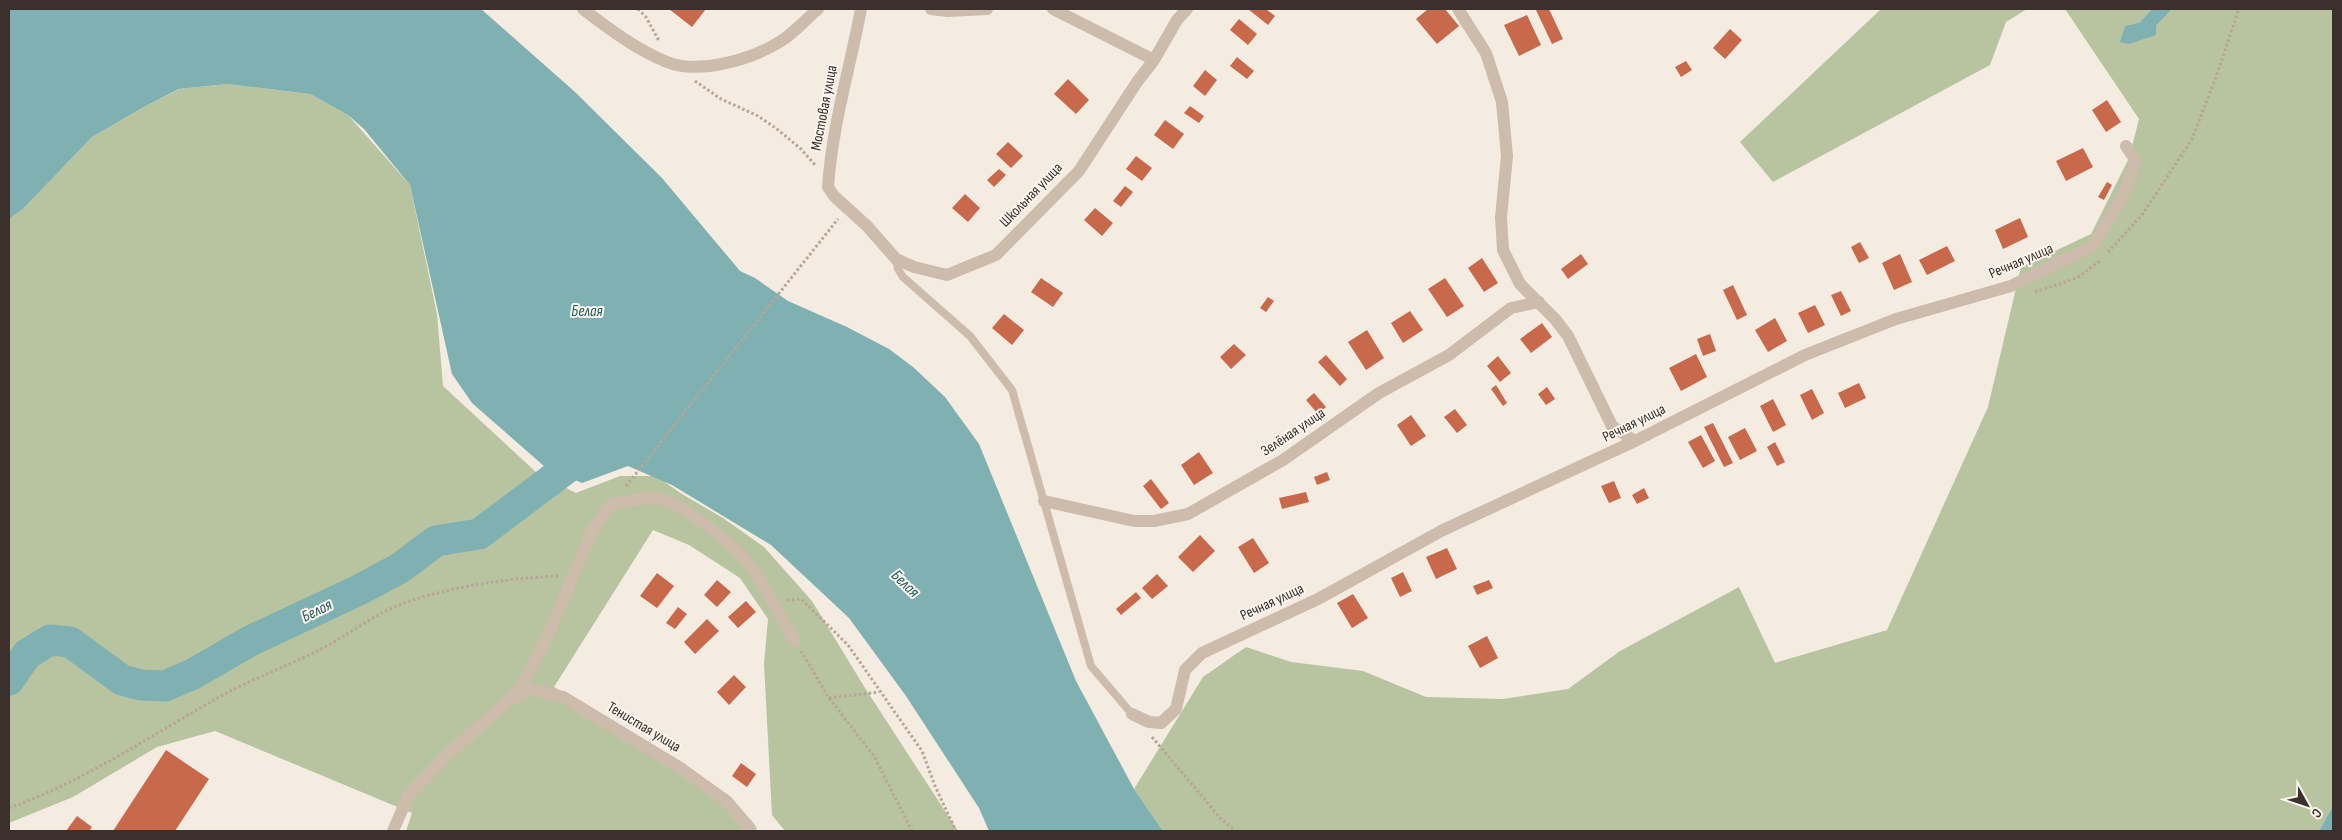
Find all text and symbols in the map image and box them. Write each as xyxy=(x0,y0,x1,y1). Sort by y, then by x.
street label: Мостовая улица xyxy=(806,64,842,152)
street label: Школьная улица xyxy=(995,159,1067,231)
street label: Речная улица xyxy=(1986,239,2056,283)
water label: Белая xyxy=(571,302,604,321)
street label: Речная улица xyxy=(1599,399,1669,446)
street label: Зелёная улица xyxy=(1257,403,1329,460)
water label: Белая xyxy=(887,566,923,602)
street label: Речная улица xyxy=(1237,579,1307,625)
water label: Белая xyxy=(299,595,336,626)
street label: Тенистая улица xyxy=(604,698,684,757)
north arrow xyxy=(2282,780,2332,830)
text: С xyxy=(2308,805,2325,821)

